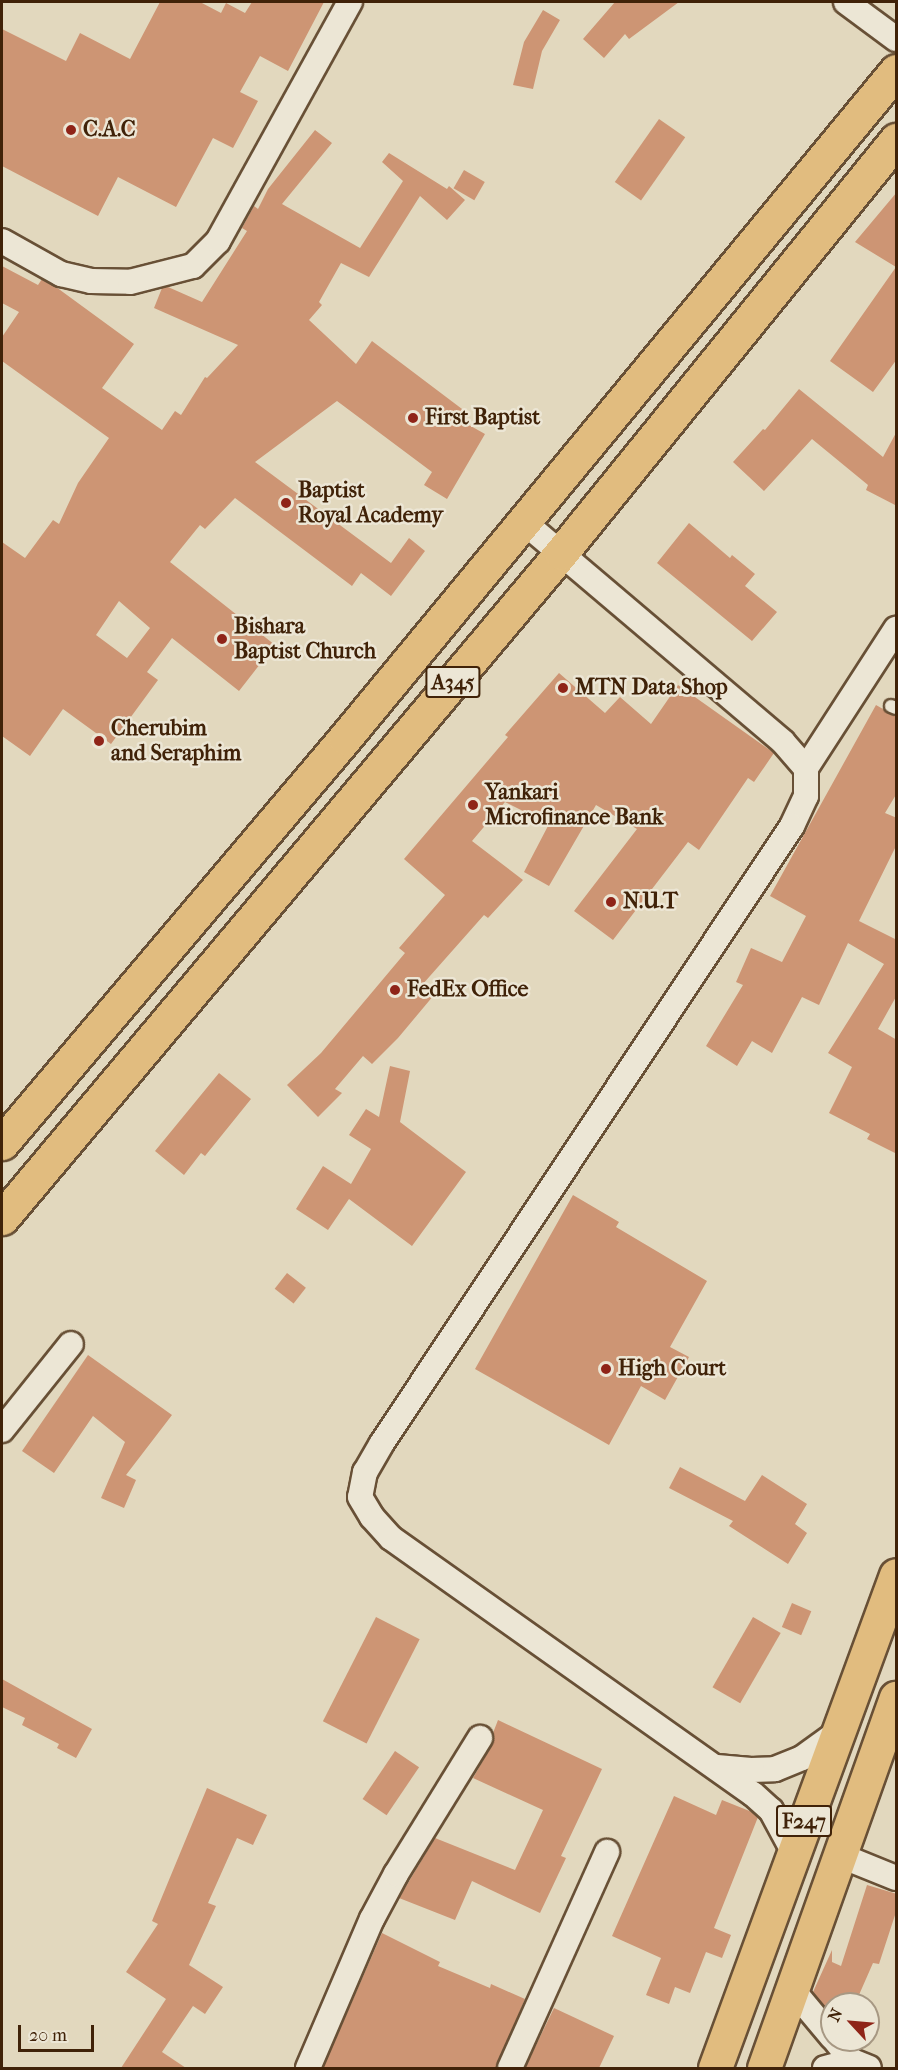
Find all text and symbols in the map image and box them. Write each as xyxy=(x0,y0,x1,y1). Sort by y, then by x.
place label: C.A.C xyxy=(83,117,135,143)
marker: C.A.C xyxy=(64,123,78,137)
place label: First Baptist xyxy=(425,405,540,431)
marker: First Baptist xyxy=(406,411,420,425)
place label: Baptist Royal Academy xyxy=(298,477,443,528)
marker: Baptist Royal Academy xyxy=(279,496,293,510)
place label: Bishara Baptist Church xyxy=(234,613,376,664)
marker: Bishara Baptist Church xyxy=(215,632,229,646)
road number: A345 xyxy=(424,664,482,700)
place label: MTN Data Shop xyxy=(575,675,728,701)
marker: MTN Data Shop xyxy=(556,681,570,695)
place label: Cherubim and Seraphim xyxy=(111,715,241,766)
marker: Cherubim and Seraphim xyxy=(92,734,106,748)
place label: Yankari Microfinance Bank xyxy=(485,779,663,830)
marker: Yankari Microfinance Bank xyxy=(466,798,480,812)
place label: N.U.T xyxy=(623,889,678,915)
marker: N.U.T xyxy=(604,895,618,909)
place label: FedEx Office xyxy=(407,977,528,1003)
marker: FedEx Office xyxy=(388,983,402,997)
place label: High Court xyxy=(618,1356,726,1382)
marker: High Court xyxy=(599,1362,613,1376)
road number: F247 xyxy=(776,1803,832,1839)
north arrow xyxy=(820,1992,880,2052)
text: N xyxy=(824,2005,846,2024)
scale bar xyxy=(21,2013,98,2051)
text: 20 m xyxy=(29,2025,67,2046)

